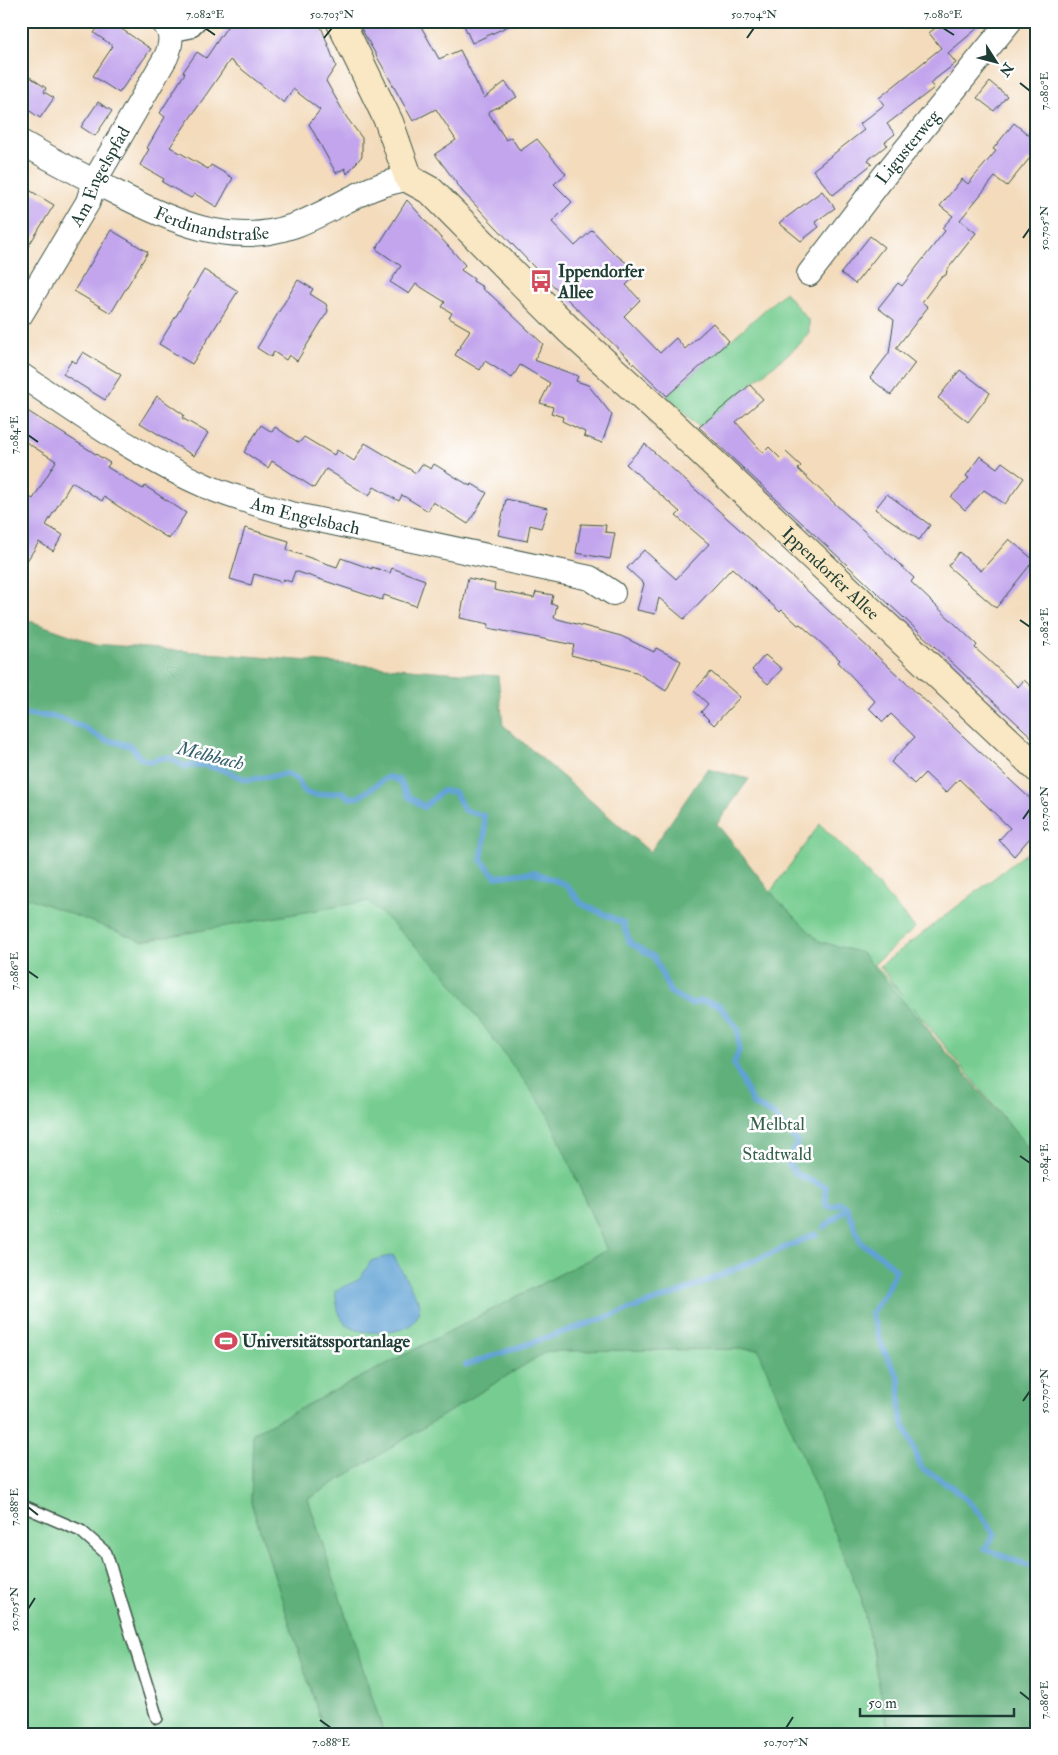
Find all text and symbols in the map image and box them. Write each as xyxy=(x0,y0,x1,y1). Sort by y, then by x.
text: 7.082°E xyxy=(186,7,225,22)
text: 50.703°N xyxy=(310,7,354,22)
text: 50.704°N xyxy=(731,7,777,22)
text: 7.080°E xyxy=(924,7,963,22)
north arrow xyxy=(970,38,1020,88)
text: N xyxy=(995,58,1017,80)
text: 7.080°E xyxy=(1037,71,1052,110)
street label: Ligusterweg xyxy=(871,104,946,189)
street label: Am Engelspfad xyxy=(64,122,136,232)
street label: Ferdinandstraße xyxy=(151,202,271,246)
text: 50.705°N xyxy=(1037,205,1052,251)
place label: Ippendorfer Allee xyxy=(557,260,645,304)
bus stop icon: Ippendorfer Allee xyxy=(528,268,554,294)
text: 7.084°E xyxy=(7,415,22,454)
street label: Am Engelsbach xyxy=(247,491,362,541)
street label: Ippendorfer Allee xyxy=(777,522,884,626)
text: 7.082°E xyxy=(1037,607,1052,646)
water label: Melbbach xyxy=(174,736,247,776)
text: 50.706°N xyxy=(1037,786,1052,832)
text: 7.086°E xyxy=(7,952,22,990)
park label: Melbtal xyxy=(749,1113,805,1136)
park label: Stadtwald xyxy=(742,1143,812,1166)
text: 7.084°E xyxy=(1037,1143,1052,1182)
sports icon: Universitätssportanlage xyxy=(213,1328,239,1354)
place label: Universitätssportanlage xyxy=(242,1330,411,1353)
text: 50.707°N xyxy=(1037,1368,1052,1414)
text: 7.088°E xyxy=(7,1488,22,1526)
text: 50.705°N xyxy=(7,1586,22,1632)
text: 7.086°E xyxy=(1037,1681,1052,1719)
scale bar xyxy=(860,1685,1014,1717)
text: 50 m xyxy=(868,1694,897,1713)
text: 7.088°E xyxy=(312,1735,350,1750)
text: 50.707°N xyxy=(763,1735,809,1750)

